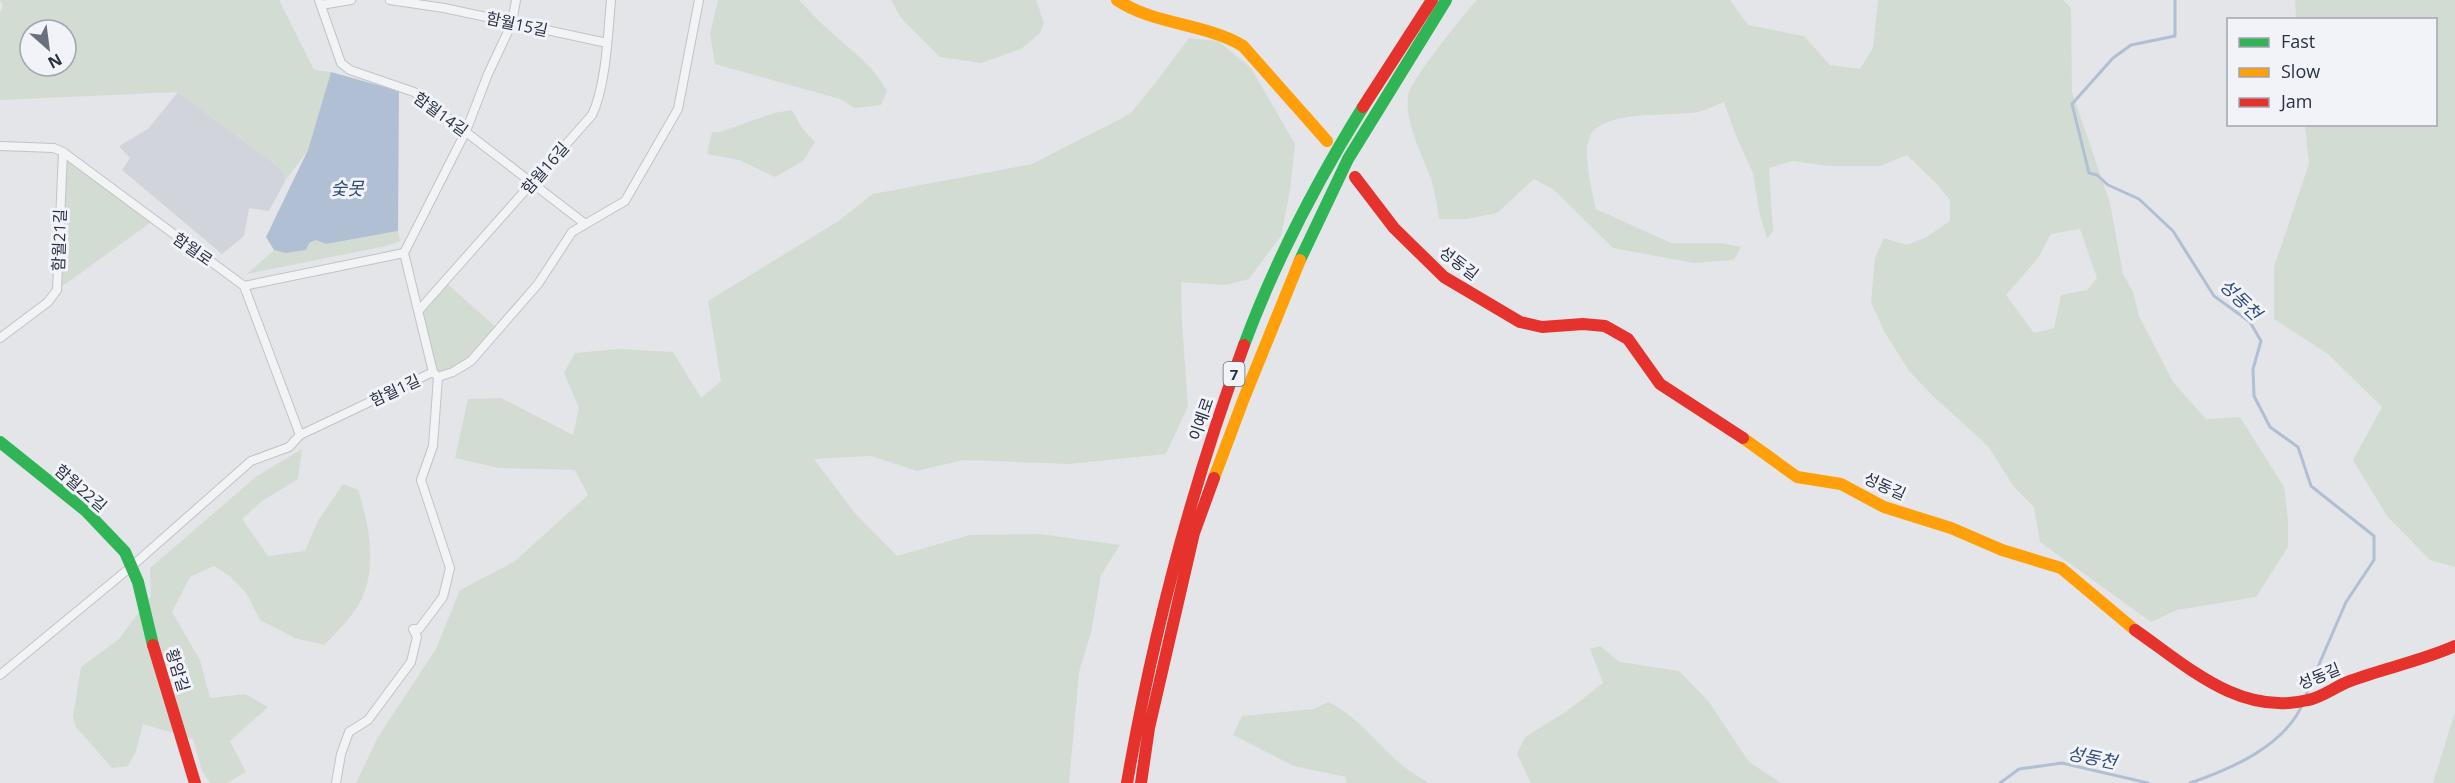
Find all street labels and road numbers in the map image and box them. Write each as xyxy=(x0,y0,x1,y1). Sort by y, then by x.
street label: 함월15길 xyxy=(484,7,550,41)
street label: 함월14길 xyxy=(409,87,473,141)
street label: 함월16길 xyxy=(516,137,574,199)
street label: 함월21길 xyxy=(47,208,71,272)
street label: 함월로 xyxy=(169,227,218,271)
street label: 성동길 xyxy=(1435,241,1483,285)
road number: 7 xyxy=(1224,362,1244,386)
street label: 함월1길 xyxy=(366,369,424,411)
street label: 이예로 xyxy=(1183,394,1219,443)
street label: 함월22길 xyxy=(50,459,112,517)
street label: 성동길 xyxy=(1860,467,1910,505)
street label: 황암길 xyxy=(161,646,195,694)
street label: 성동길 xyxy=(2294,658,2344,694)

